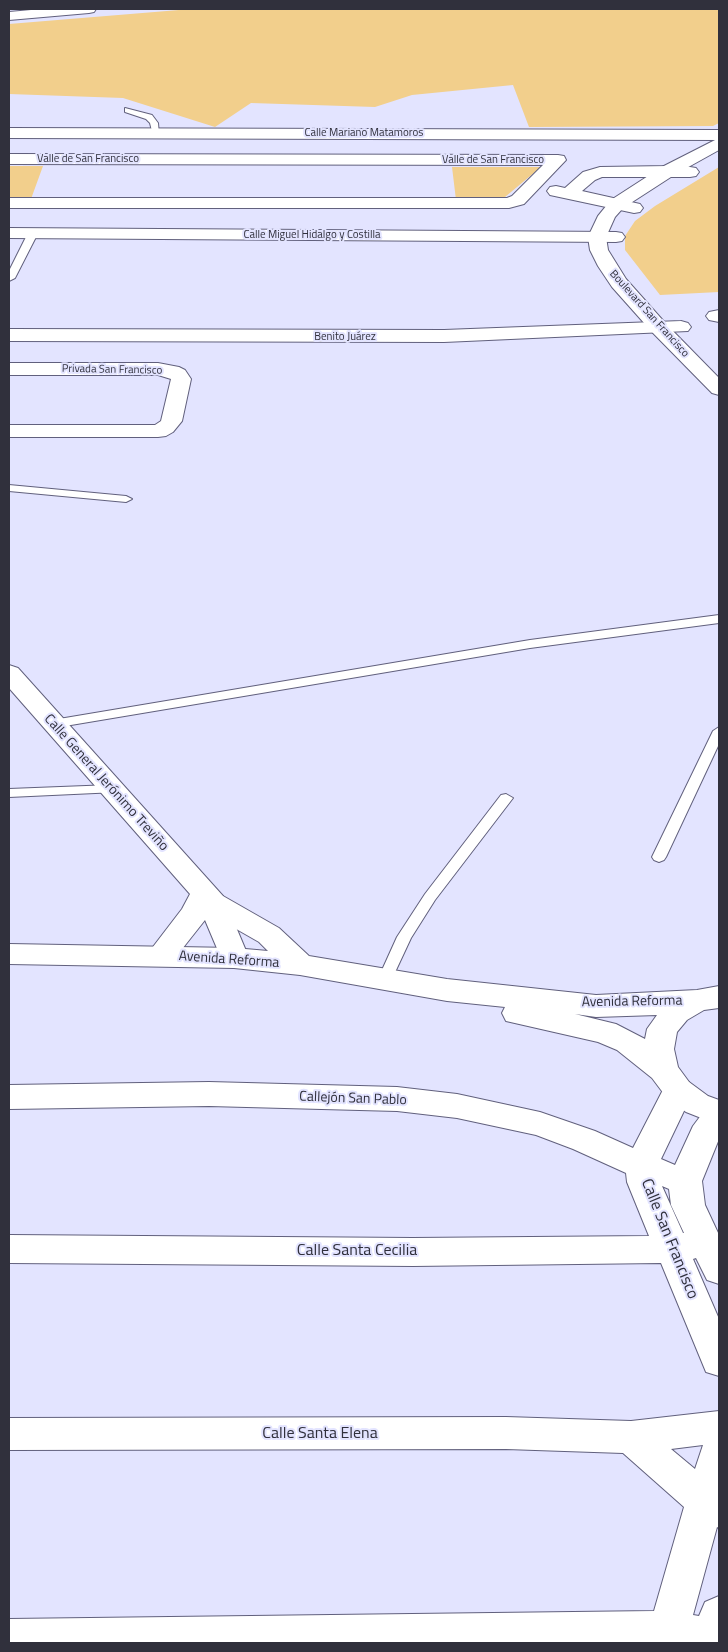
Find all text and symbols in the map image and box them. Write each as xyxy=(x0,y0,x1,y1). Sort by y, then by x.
street label: Calle Mariano Matamoros xyxy=(305,126,423,140)
street label: Valle de San Francisco xyxy=(37,152,139,166)
street label: Valle de San Francisco xyxy=(442,153,544,167)
street label: Calle Miguel Hidalgo y Costilla xyxy=(243,228,381,242)
street label: Boulevard San Francisco xyxy=(606,268,692,360)
street label: Benito Juárez xyxy=(314,330,376,344)
street label: Privada San Francisco xyxy=(62,363,162,377)
street label: Calle General Jerónimo Treviño xyxy=(40,711,172,855)
street label: Avenida Reforma xyxy=(178,948,280,972)
street label: Avenida Reforma xyxy=(581,993,683,1011)
street label: Callejón San Pablo xyxy=(299,1089,407,1109)
street label: Calle San Francisco xyxy=(636,1176,702,1302)
street label: Calle Santa Cecilia xyxy=(297,1241,417,1261)
street label: Calle Santa Elena xyxy=(262,1424,378,1444)

